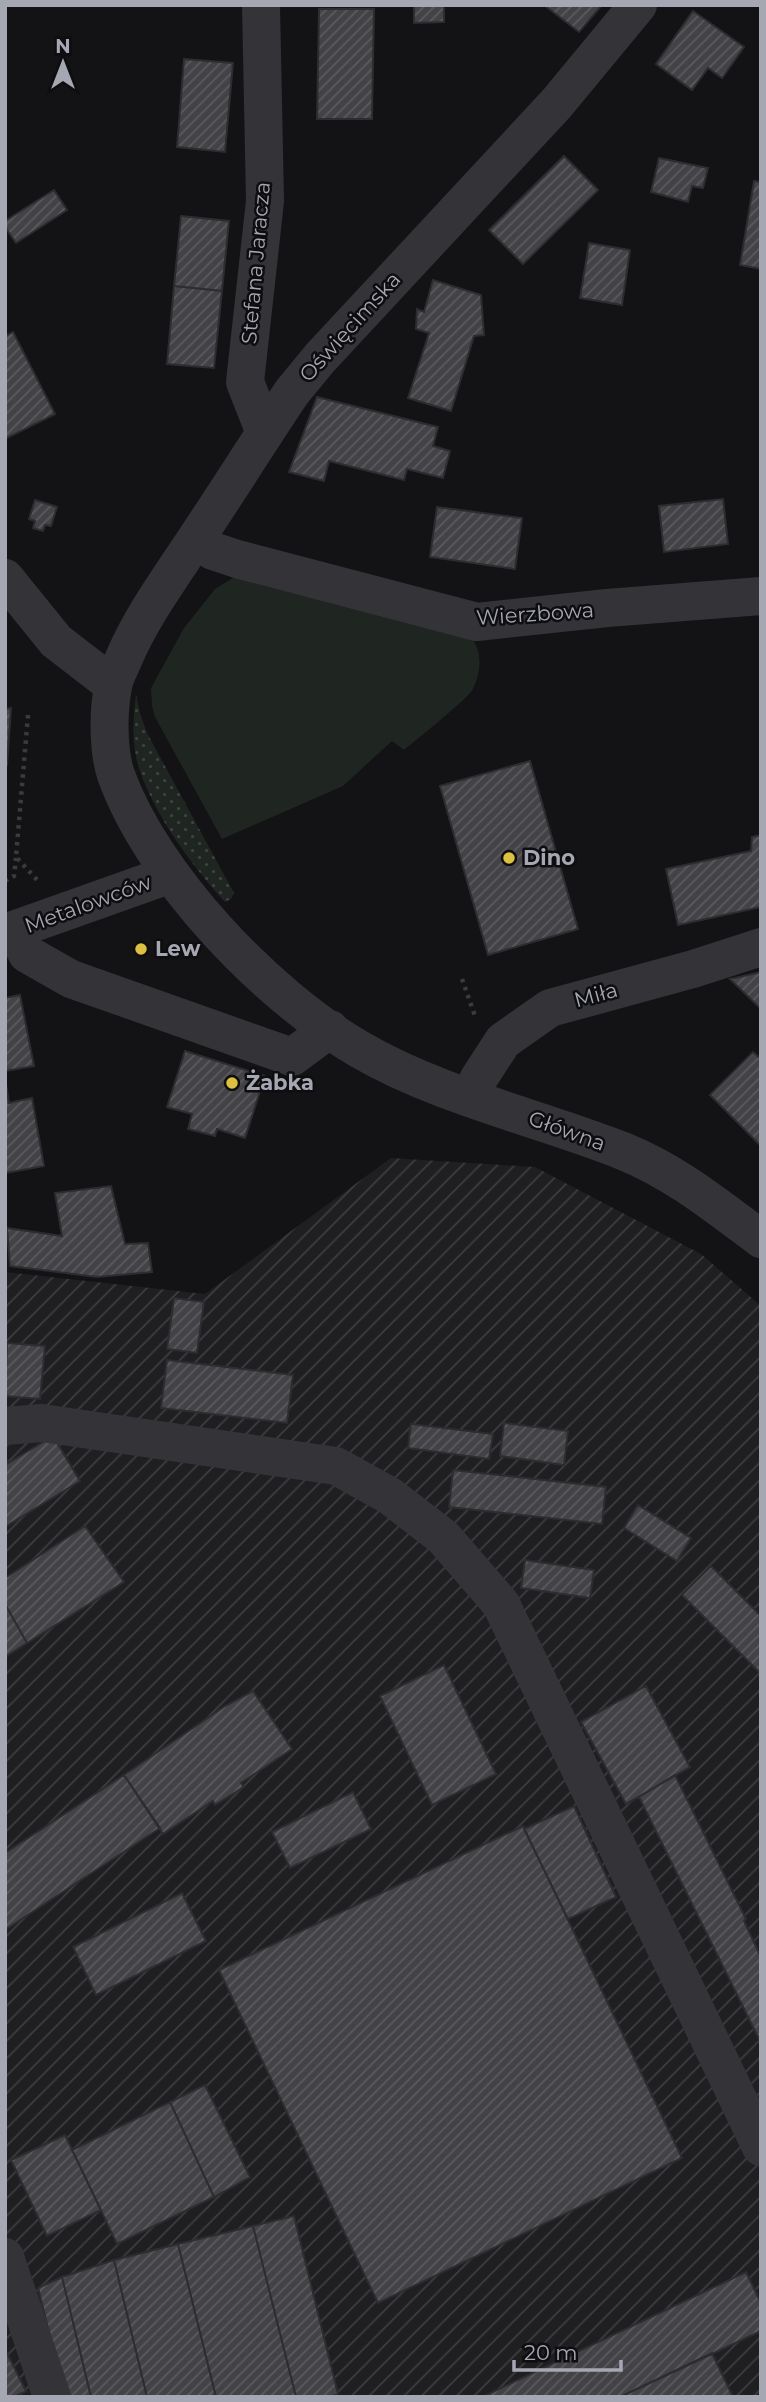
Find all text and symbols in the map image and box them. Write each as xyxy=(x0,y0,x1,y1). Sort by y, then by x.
north arrow xyxy=(28,28,98,98)
text: N xyxy=(55,35,71,58)
street label: Stefana Jaracza xyxy=(236,181,275,345)
street label: Oświęcimska xyxy=(294,267,405,387)
street label: Wierzbowa xyxy=(475,597,595,630)
place label: Dino xyxy=(523,845,575,870)
marker: Dino xyxy=(501,850,517,866)
street label: Metalowców xyxy=(21,869,155,938)
place label: Lew xyxy=(155,936,201,961)
marker: Lew xyxy=(133,941,149,957)
street label: Miła xyxy=(571,977,620,1012)
place label: Żabka xyxy=(246,1069,314,1095)
marker: Żabka xyxy=(224,1075,240,1091)
street label: Główna xyxy=(525,1105,609,1156)
scale bar xyxy=(514,2328,621,2372)
text: 20 m xyxy=(524,2340,578,2365)

